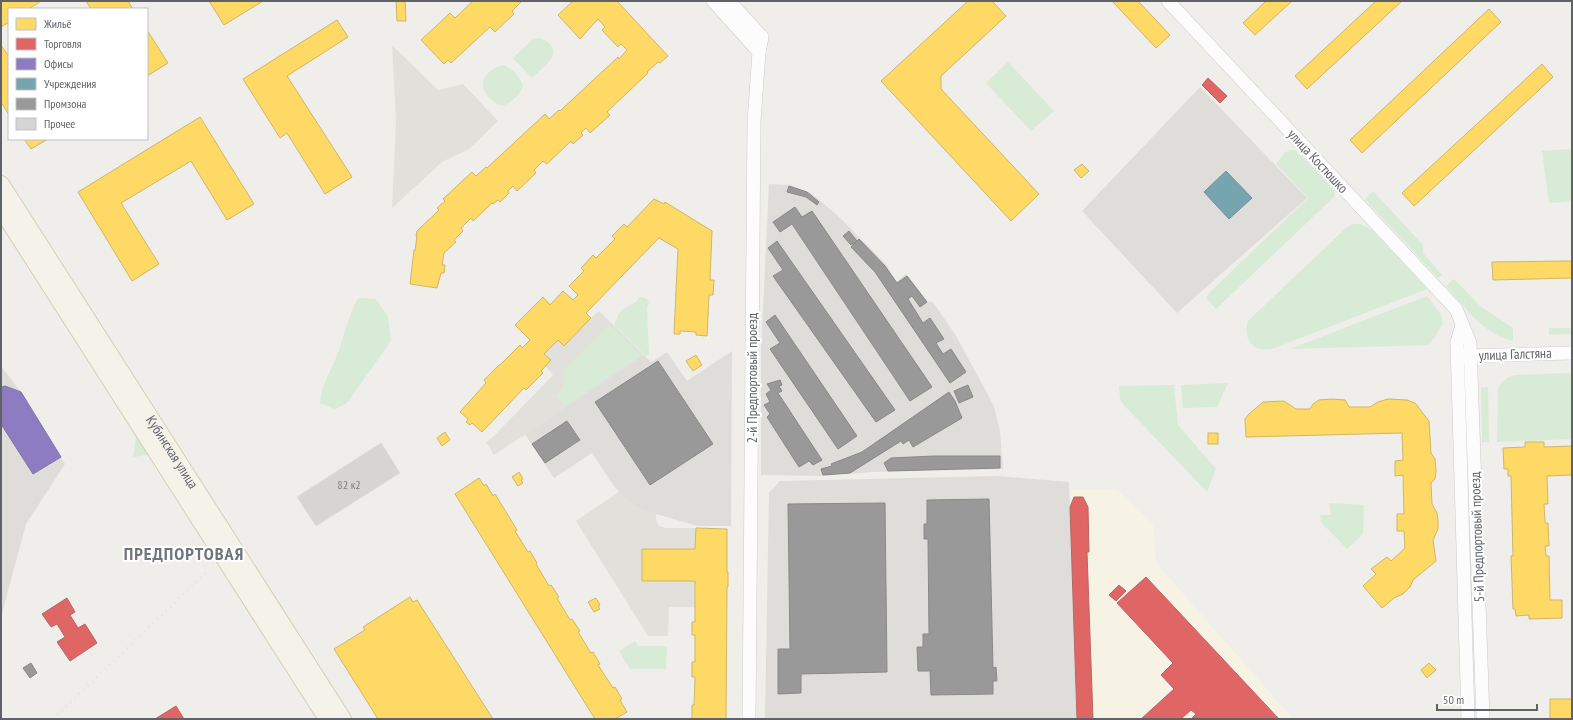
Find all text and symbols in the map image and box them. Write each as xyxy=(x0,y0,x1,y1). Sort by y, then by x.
legend xyxy=(8,8,148,140)
text: Жильё xyxy=(43,16,71,31)
text: Торговля xyxy=(44,36,82,51)
text: Офисы xyxy=(44,56,73,71)
text: Учреждения xyxy=(44,76,97,91)
text: Промзона xyxy=(44,96,87,111)
text: Прочее xyxy=(44,116,75,131)
street label: улица Костюшко xyxy=(1284,125,1352,197)
street label: 2-й Предпортовый проезд xyxy=(743,313,761,443)
street label: улица Галстяна xyxy=(1478,344,1552,364)
street label: Кубинская улица xyxy=(142,412,202,492)
street label: 5-й Предпортовый проезд xyxy=(1466,472,1488,602)
house number: 82 к2 xyxy=(337,477,361,492)
district label: ПРЕДПОРТОВАЯ xyxy=(124,542,244,565)
scale bar xyxy=(1437,686,1537,712)
text: 50 m xyxy=(1443,692,1464,707)

